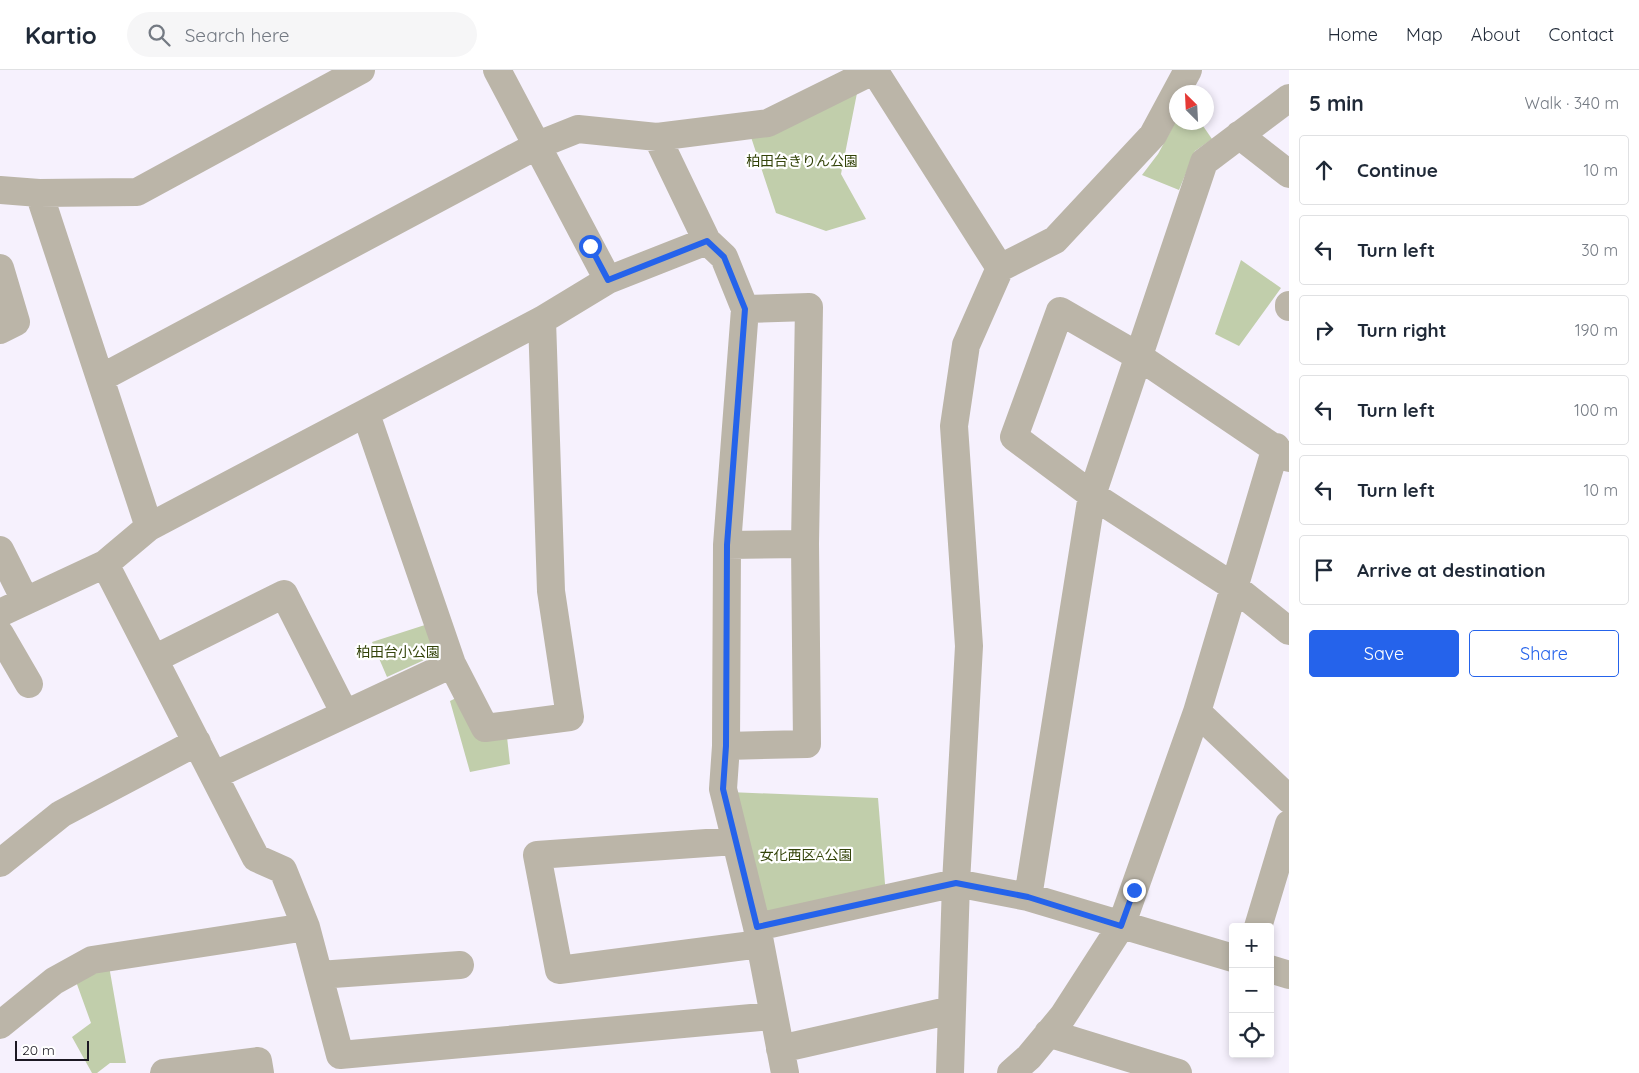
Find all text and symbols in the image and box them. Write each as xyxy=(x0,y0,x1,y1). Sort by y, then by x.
search box xyxy=(127,12,477,57)
text: Kartio xyxy=(25,20,97,50)
icon: search xyxy=(145,21,173,49)
text: Search here xyxy=(185,23,290,47)
text: Home xyxy=(1328,23,1378,46)
text: Map xyxy=(1406,23,1443,46)
text: About xyxy=(1471,23,1521,46)
text: Contact xyxy=(1549,23,1614,46)
north arrow xyxy=(1169,85,1214,130)
text: 5 min xyxy=(1309,90,1364,116)
text: Walk · 340 m xyxy=(1525,93,1619,113)
park label: 柏田台きりん公園 xyxy=(746,152,858,170)
icon: ahead xyxy=(1310,156,1338,184)
text: Continue xyxy=(1357,158,1438,182)
text: 10 m xyxy=(1584,160,1618,180)
route start xyxy=(579,235,602,258)
icon: left xyxy=(1310,236,1338,264)
text: Turn left xyxy=(1357,238,1435,262)
text: 30 m xyxy=(1581,240,1618,260)
icon: right xyxy=(1310,316,1338,344)
text: Turn right xyxy=(1357,318,1446,342)
text: 190 m xyxy=(1575,320,1618,340)
icon: left xyxy=(1310,396,1338,424)
text: Turn left xyxy=(1357,398,1435,422)
text: 100 m xyxy=(1574,400,1618,420)
icon: left xyxy=(1310,476,1338,504)
text: Turn left xyxy=(1357,478,1435,502)
text: 10 m xyxy=(1584,480,1618,500)
icon: arrive xyxy=(1310,556,1338,584)
text: Arrive at destination xyxy=(1357,558,1546,582)
button: Save xyxy=(1309,630,1459,677)
button: Share xyxy=(1469,630,1619,677)
park label: 柏田台小公園 xyxy=(356,643,440,661)
park label: 女化西区A公園 xyxy=(759,846,853,864)
route end xyxy=(1123,879,1146,902)
map controls xyxy=(1229,923,1274,1058)
button: + xyxy=(1229,923,1274,968)
button: − xyxy=(1229,968,1274,1013)
button: locate xyxy=(1229,1013,1274,1058)
scale bar xyxy=(15,1038,89,1061)
text: 20 m xyxy=(22,1041,55,1059)

